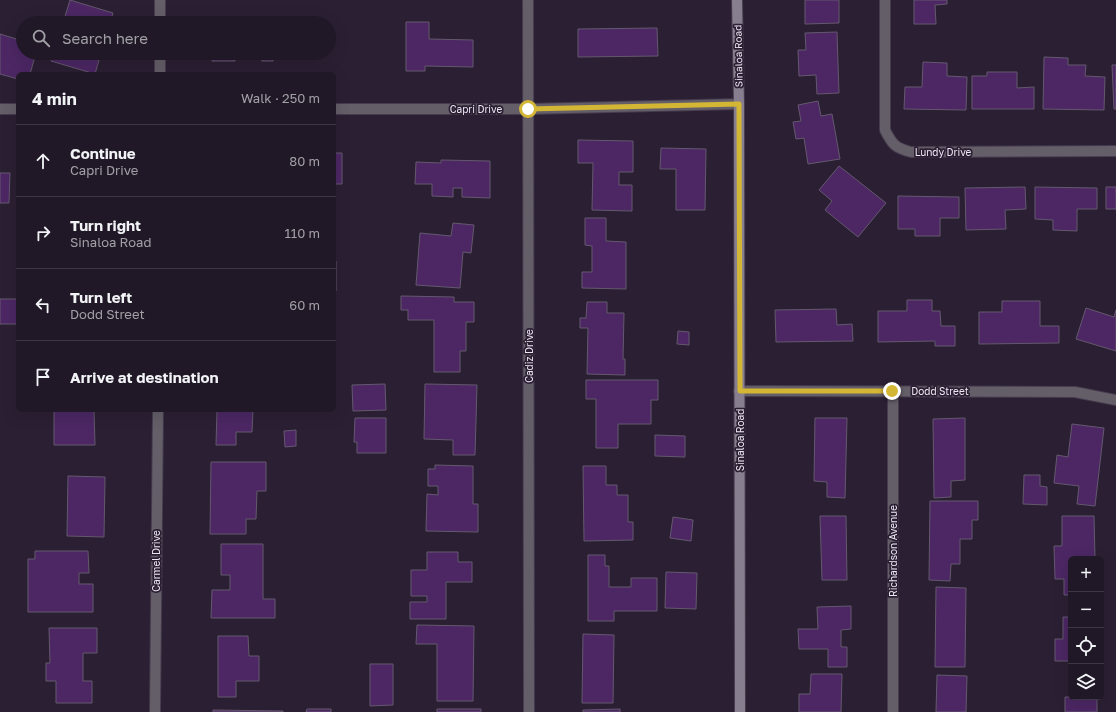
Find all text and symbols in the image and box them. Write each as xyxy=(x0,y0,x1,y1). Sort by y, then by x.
search box xyxy=(16,16,336,60)
street label: Sinaloa Road xyxy=(731,25,745,87)
icon: search xyxy=(30,27,52,49)
text: Search here xyxy=(62,29,148,47)
text: 4 min xyxy=(32,88,77,109)
text: Walk · 250 m xyxy=(241,90,320,106)
route start xyxy=(519,100,537,118)
street label: Capri Drive xyxy=(450,103,502,115)
text: Continue xyxy=(70,144,136,162)
street label: Lundy Drive xyxy=(915,146,972,158)
icon: ahead xyxy=(32,150,54,172)
text: 80 m xyxy=(289,153,320,169)
text: Capri Drive xyxy=(70,162,138,178)
text: Turn right xyxy=(70,216,141,234)
icon: right xyxy=(32,222,54,244)
text: 110 m xyxy=(285,225,320,241)
text: Sinaloa Road xyxy=(70,234,151,250)
text: Turn left xyxy=(70,288,132,306)
icon: left xyxy=(32,294,54,316)
text: 60 m xyxy=(289,297,320,313)
text: Dodd Street xyxy=(70,306,145,322)
street label: Cadiz Drive xyxy=(523,329,535,383)
icon: arrive xyxy=(32,366,54,388)
text: Arrive at destination xyxy=(70,368,219,386)
route end xyxy=(883,382,901,400)
street label: Dodd Street xyxy=(911,385,969,397)
street label: Sinaloa Road xyxy=(734,409,746,471)
street label: Richardson Avenue xyxy=(887,505,899,597)
street label: Carmel Drive xyxy=(150,530,162,592)
map controls xyxy=(1068,556,1104,700)
button: + xyxy=(1068,556,1104,592)
button: − xyxy=(1068,592,1104,628)
button: locate xyxy=(1068,628,1104,664)
button: layers xyxy=(1068,664,1104,700)

